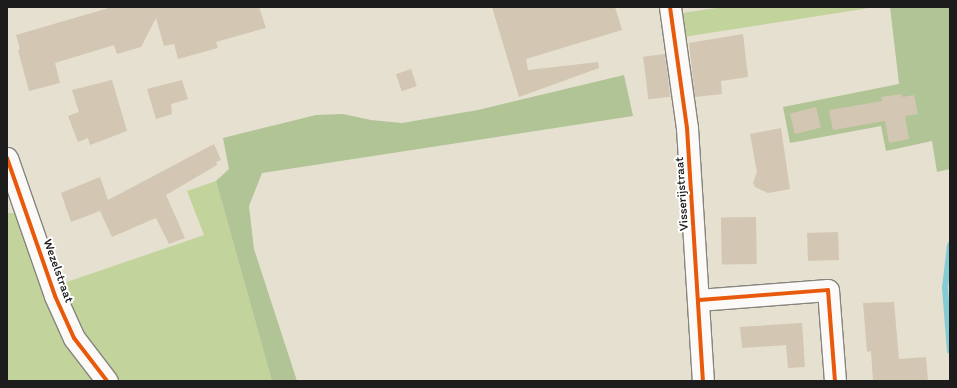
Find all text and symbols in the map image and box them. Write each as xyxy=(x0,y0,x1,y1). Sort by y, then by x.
street label: Visserijstraat xyxy=(672,156,692,232)
street label: Wezelstraat xyxy=(39,237,77,305)

